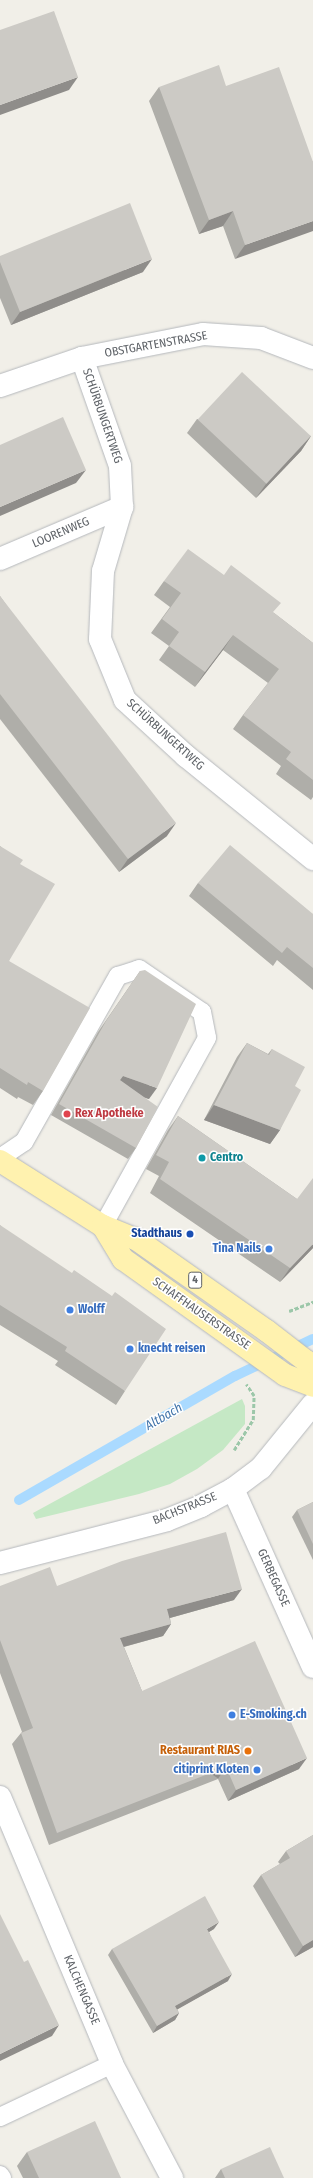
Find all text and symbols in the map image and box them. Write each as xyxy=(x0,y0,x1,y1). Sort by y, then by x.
street label: OBSTGARTENSTRASSE xyxy=(103,329,209,361)
street label: SCHÜRBUNGERTWEG xyxy=(79,367,125,465)
street label: LOORENWEG xyxy=(30,515,92,551)
street label: SCHÜRBUNGERTWEG xyxy=(123,696,207,774)
place label: Rex Apotheke xyxy=(75,1107,144,1121)
marker: Rex Apotheke xyxy=(62,1109,72,1119)
place label: Centro xyxy=(210,1151,243,1165)
marker: Centro xyxy=(197,1153,207,1163)
place label: Stadthaus xyxy=(131,1227,182,1241)
marker: Stadthaus xyxy=(185,1229,195,1239)
place label: Tina Nails xyxy=(212,1242,261,1256)
marker: Tina Nails xyxy=(264,1244,274,1254)
road number: 4 xyxy=(188,1271,202,1289)
street label: SCHAFFHAUSERSTRASSE xyxy=(149,1275,253,1353)
place label: Wolff xyxy=(78,1303,105,1317)
marker: Wolff xyxy=(65,1305,75,1315)
place label: knecht reisen xyxy=(138,1342,206,1356)
marker: knecht reisen xyxy=(125,1344,135,1354)
water label: Altbach xyxy=(143,1400,185,1434)
street label: BACHSTRASSE xyxy=(151,1490,219,1528)
street label: GERBEGASSE xyxy=(254,1547,292,1609)
place label: E-Smoking.ch xyxy=(240,1708,307,1722)
marker: E-Smoking.ch xyxy=(227,1710,237,1720)
place label: Restaurant RIAS xyxy=(160,1744,240,1758)
marker: Restaurant RIAS xyxy=(243,1746,253,1756)
place label: citiprint Kloten xyxy=(173,1763,249,1777)
marker: citiprint Kloten xyxy=(252,1765,262,1775)
street label: KALCHENGASSE xyxy=(60,1953,102,2027)

